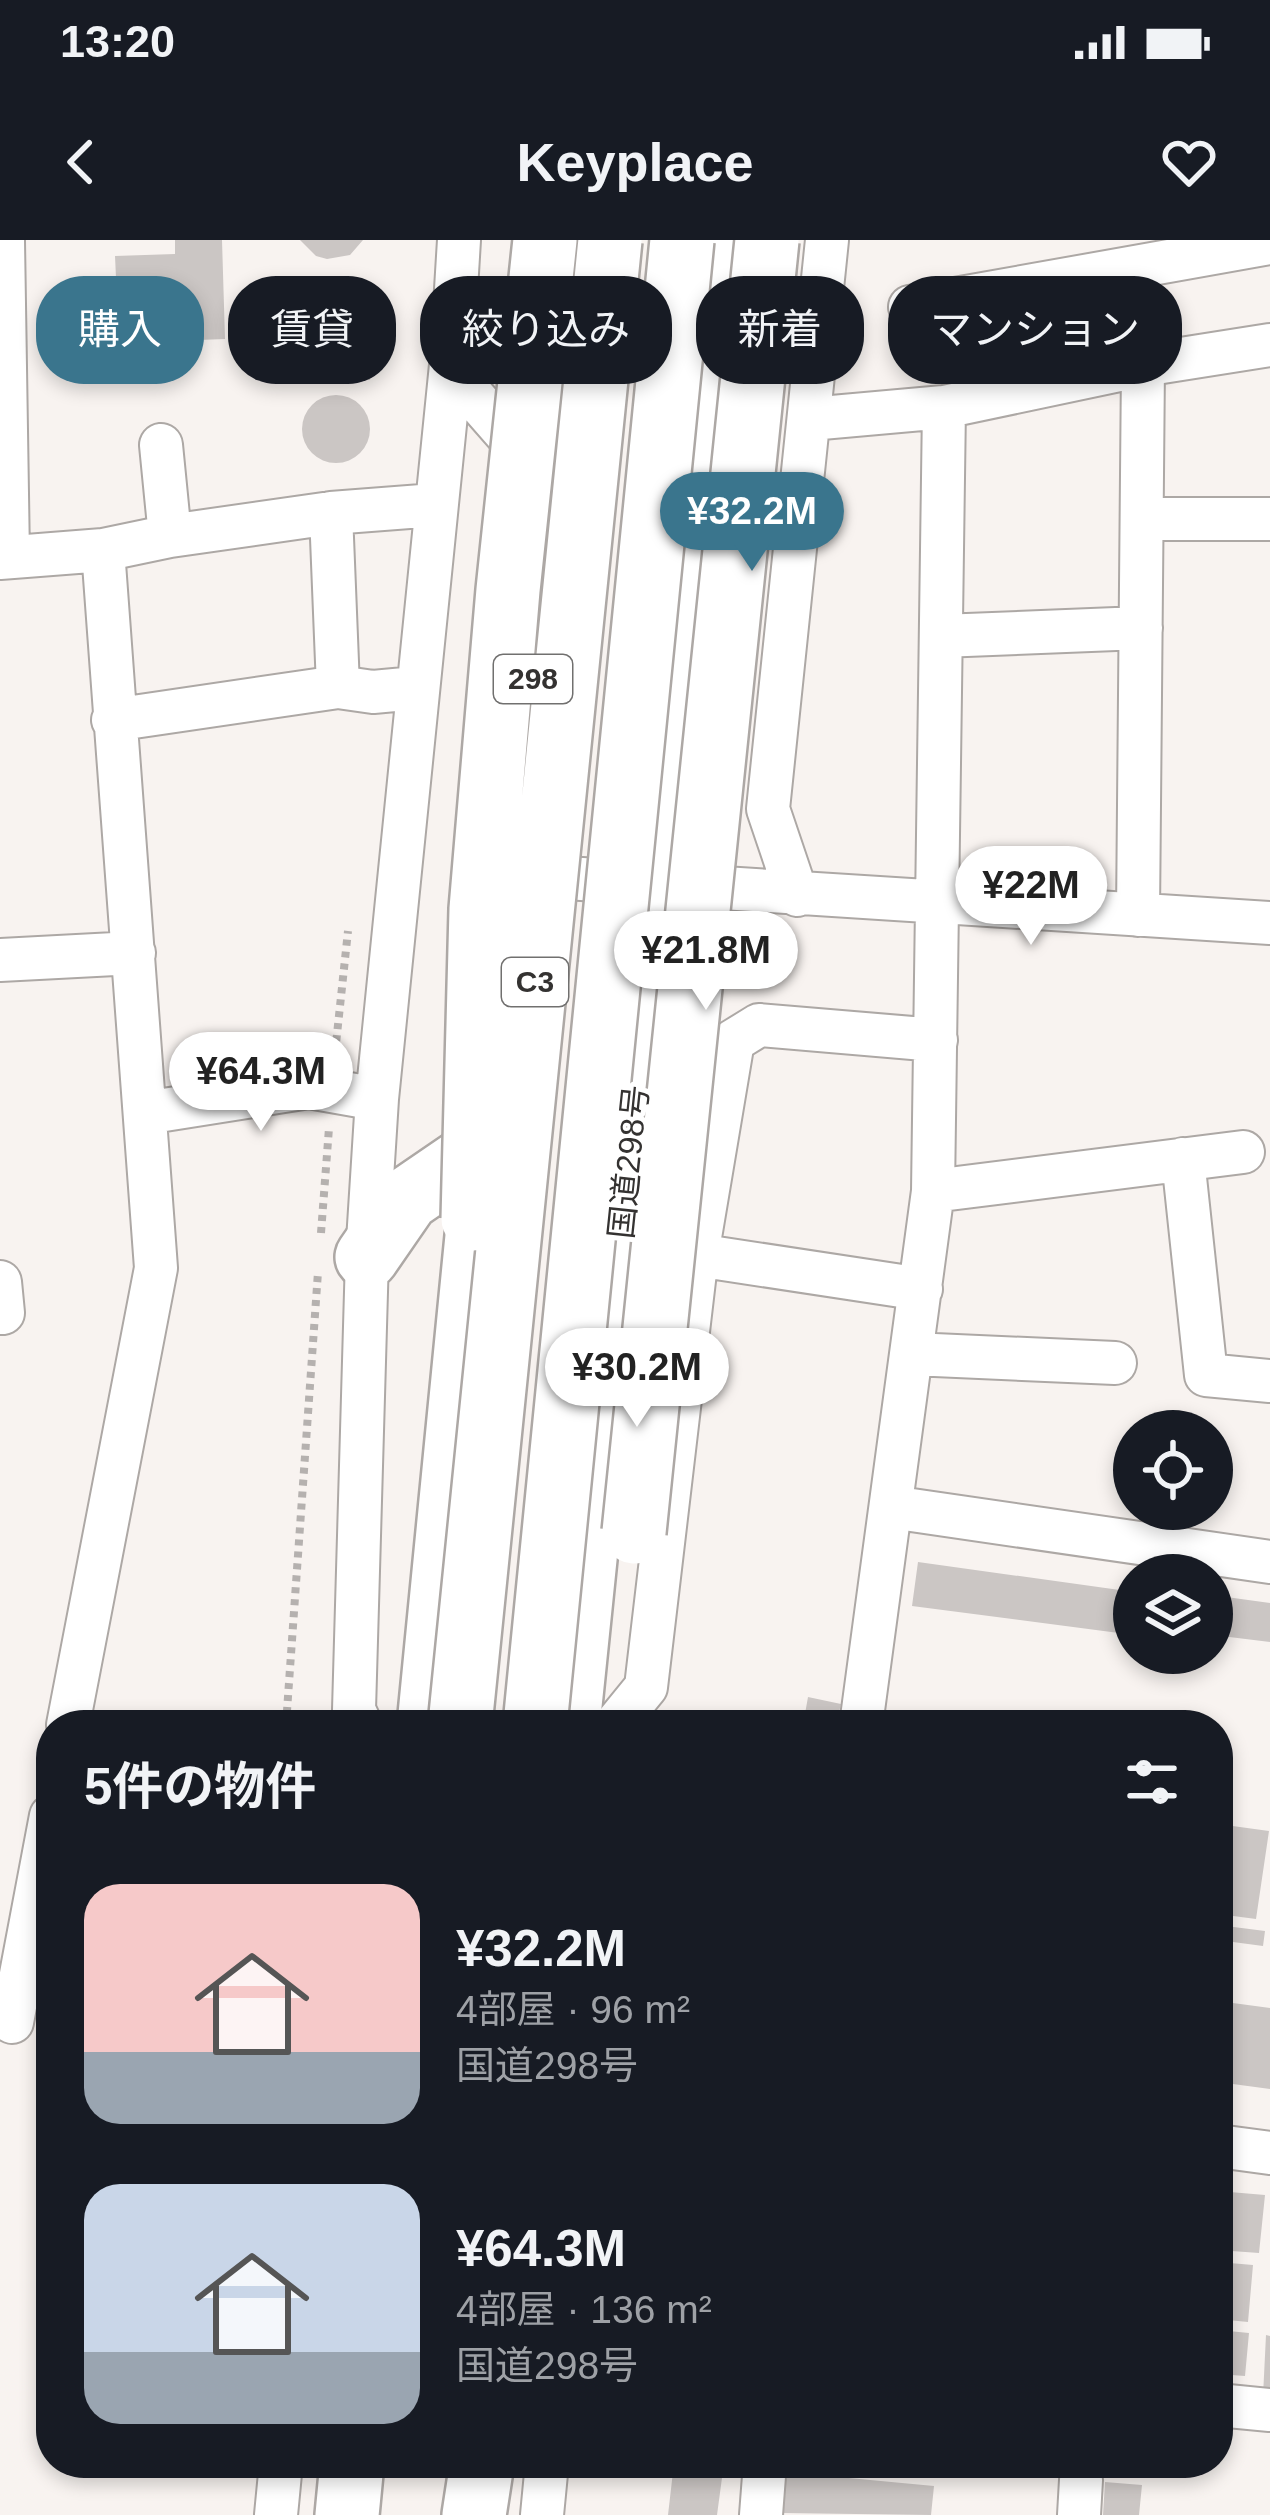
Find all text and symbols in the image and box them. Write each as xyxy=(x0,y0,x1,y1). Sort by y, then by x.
text: 13:20 xyxy=(60,16,175,67)
icon: back xyxy=(48,129,114,195)
icon: heart xyxy=(1156,129,1222,195)
text: Keyplace xyxy=(516,132,754,192)
chip: 購入 xyxy=(36,276,204,384)
chip: 賃貸 xyxy=(228,276,396,384)
chip: 絞り込み xyxy=(420,276,672,384)
chip: 新着 xyxy=(696,276,864,384)
chip: マンション xyxy=(888,276,1182,384)
pin: ¥32.2M xyxy=(654,472,850,574)
text: ¥32.2M xyxy=(687,489,817,532)
road number: 298 xyxy=(494,655,572,703)
pin: ¥22M xyxy=(960,846,1102,948)
text: ¥22M xyxy=(982,863,1080,906)
pin: ¥21.8M xyxy=(608,911,804,1013)
text: ¥21.8M xyxy=(641,928,771,971)
road number: C3 xyxy=(502,958,568,1006)
pin: ¥64.3M xyxy=(163,1032,359,1134)
text: ¥64.3M xyxy=(196,1049,326,1092)
street label: 国道298号 xyxy=(602,1084,655,1241)
pin: ¥30.2M xyxy=(539,1328,735,1430)
text: ¥30.2M xyxy=(572,1345,702,1388)
map controls xyxy=(1113,1410,1233,1674)
button: locate xyxy=(1113,1410,1233,1530)
button: layers xyxy=(1113,1554,1233,1674)
icon: filters xyxy=(1119,1749,1185,1815)
text: 5件の物件 xyxy=(84,1758,316,1815)
text: ¥32.2M xyxy=(456,1920,626,1977)
icon: home xyxy=(180,1932,324,2076)
text: 4部屋 · 96 m² xyxy=(456,1988,690,2031)
text: 国道298号 xyxy=(456,2044,638,2087)
text: ¥64.3M xyxy=(456,2220,626,2277)
icon: home xyxy=(180,2232,324,2376)
text: 4部屋 · 136 m² xyxy=(456,2288,712,2331)
text: 国道298号 xyxy=(456,2344,638,2387)

